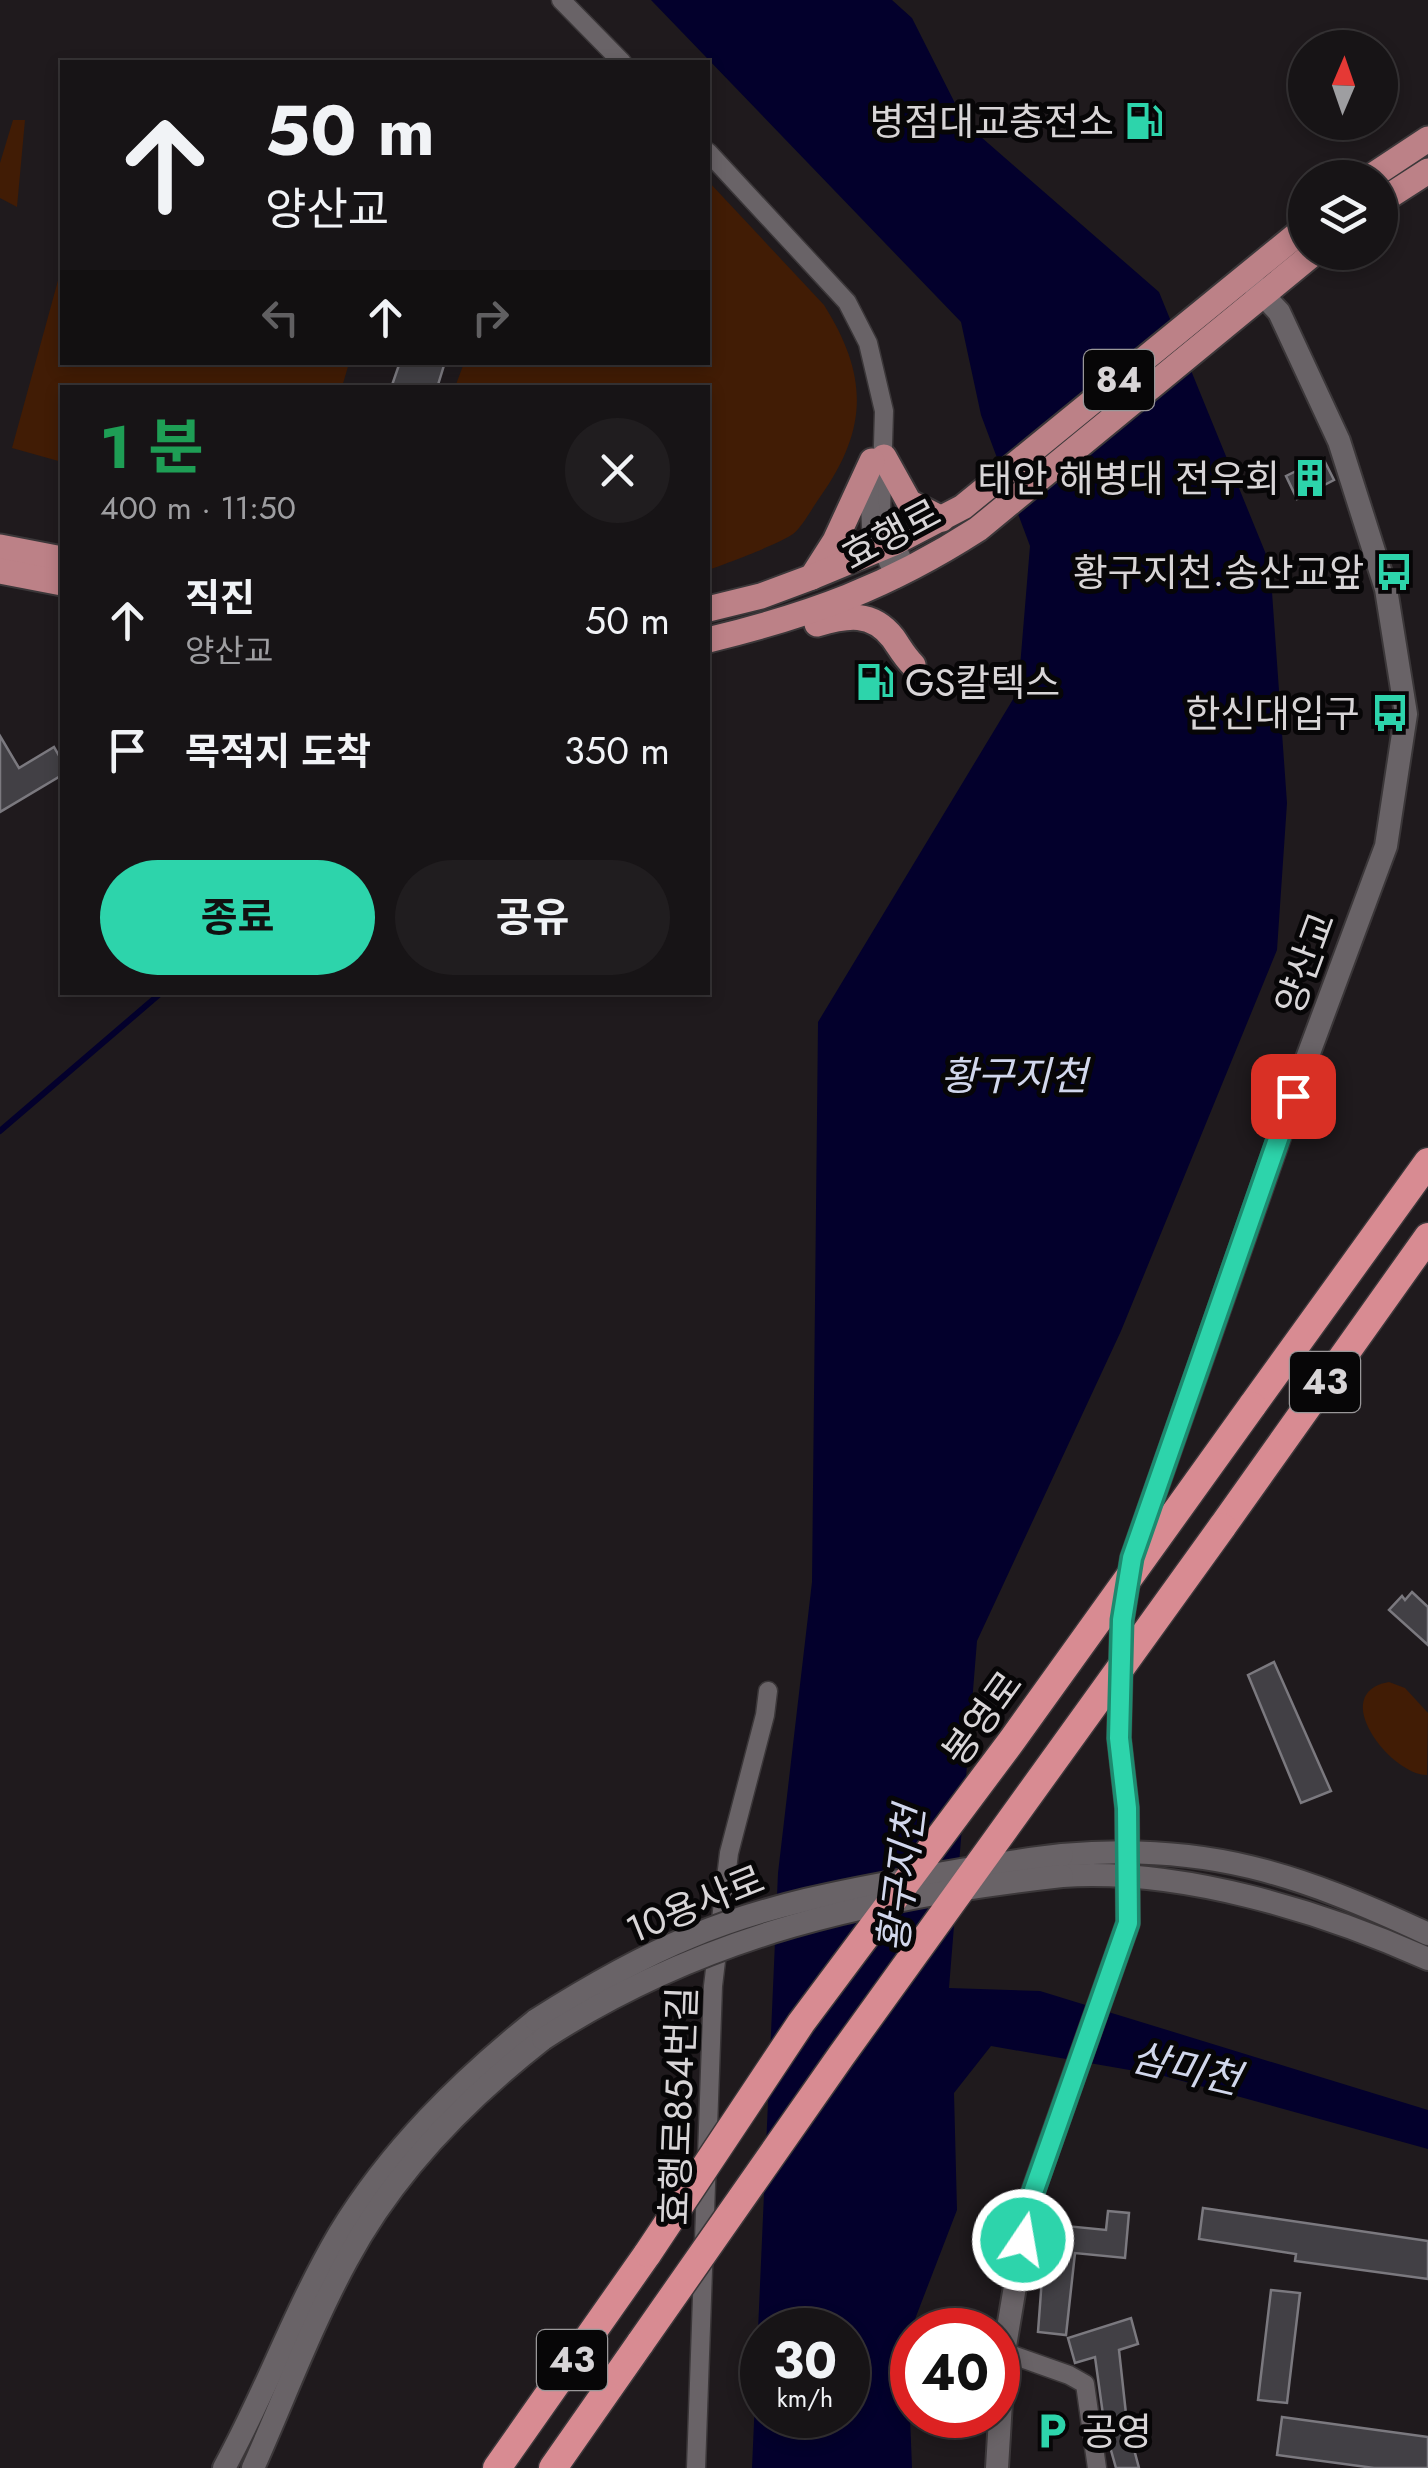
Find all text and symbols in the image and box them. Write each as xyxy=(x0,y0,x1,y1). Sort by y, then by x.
north arrow xyxy=(1288,30,1398,140)
map controls xyxy=(1288,30,1398,270)
text: 50 m xyxy=(265,80,435,181)
place label: 병점대교충전소 xyxy=(869,94,1114,149)
icon: ahead xyxy=(100,100,230,230)
fuel station icon: 병점대교충전소 xyxy=(1123,100,1165,142)
button: layers xyxy=(1288,160,1398,270)
text: 양산교 xyxy=(265,177,389,242)
icon: left xyxy=(253,290,308,345)
icon: ahead xyxy=(358,290,413,345)
icon: right xyxy=(463,290,518,345)
road number: 84 xyxy=(1084,350,1154,410)
text: 1 분 xyxy=(100,404,204,491)
button: close xyxy=(565,418,670,523)
place label: 태안 해병대 전우회 xyxy=(978,451,1280,506)
building icon: 태안 해병대 전우회 xyxy=(1289,457,1331,499)
text: 400 m · 11:50 xyxy=(100,485,296,531)
street label: 효행로 xyxy=(832,485,950,583)
place label: 황구지천.송산교앞 xyxy=(1073,545,1364,600)
bus stop icon: 황구지천.송산교앞 xyxy=(1373,551,1415,593)
text: 직진 xyxy=(185,570,255,625)
icon: ahead xyxy=(100,593,155,648)
text: 50 m xyxy=(585,593,670,648)
text: 양산교 xyxy=(185,628,273,674)
place label: GS칼텍스 xyxy=(905,655,1060,710)
fuel station icon: GS칼텍스 xyxy=(854,661,896,703)
place label: 한신대입구 xyxy=(1185,686,1360,741)
bus stop icon: 한신대입구 xyxy=(1369,692,1411,734)
icon: arrive xyxy=(100,723,155,778)
text: 350 m xyxy=(564,723,670,778)
text: 목적지 도착 xyxy=(185,724,371,779)
button: 종료 xyxy=(100,860,375,975)
button: 공유 xyxy=(395,860,670,975)
street label: 양산교 xyxy=(1261,904,1349,1022)
water label: 황구지천 xyxy=(940,1047,1092,1105)
pin xyxy=(1251,1054,1336,1139)
icon: arrive xyxy=(1266,1069,1321,1124)
road number: 43 xyxy=(1290,1352,1360,1412)
street label: 봉영로 xyxy=(929,1659,1035,1777)
water label: 황구지천 xyxy=(863,1798,939,1956)
street label: 10용사로 xyxy=(618,1851,772,1957)
street label: 효행로854번길 xyxy=(646,1986,710,2226)
water label: 삼미천 xyxy=(1126,2027,1250,2110)
position arrow xyxy=(971,2188,1075,2292)
speed limit sign: 40 xyxy=(890,2308,1020,2438)
text: 30 xyxy=(773,2324,837,2397)
road number: 43 xyxy=(537,2330,607,2390)
text: km/h xyxy=(777,2380,833,2416)
place label: 공영 xyxy=(1082,2404,1152,2459)
parking icon: 공영 xyxy=(1031,2410,1073,2452)

